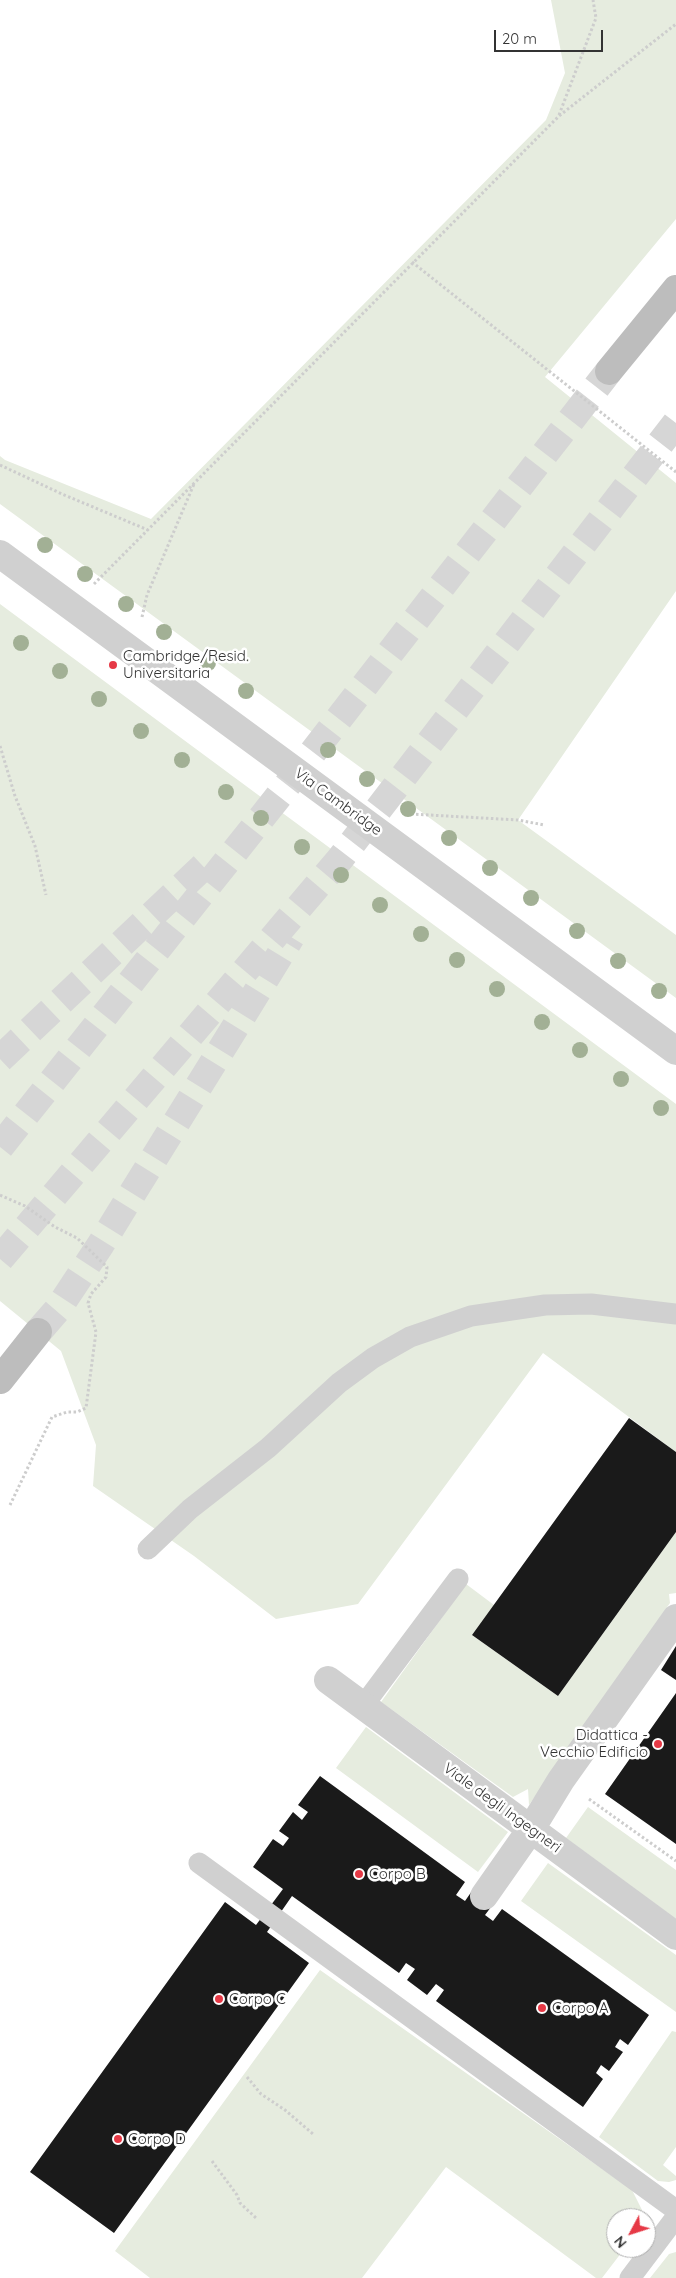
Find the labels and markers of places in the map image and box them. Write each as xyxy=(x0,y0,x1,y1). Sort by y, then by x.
place label: Cambridge/Resid. Universitaria xyxy=(123,647,249,682)
marker: Cambridge/Resid. Universitaria xyxy=(107,659,119,671)
place label: Didattica - Vecchio Edificio xyxy=(540,1726,648,1761)
marker: Didattica - Vecchio Edificio xyxy=(652,1738,664,1750)
place label: Corpo B xyxy=(369,1865,426,1883)
marker: Corpo B xyxy=(353,1868,365,1880)
place label: Corpo C xyxy=(229,1990,286,2008)
marker: Corpo C xyxy=(213,1993,225,2005)
place label: Corpo A xyxy=(552,1999,609,2017)
marker: Corpo A xyxy=(536,2002,548,2014)
place label: Corpo D xyxy=(128,2130,186,2148)
marker: Corpo D xyxy=(112,2133,124,2145)

